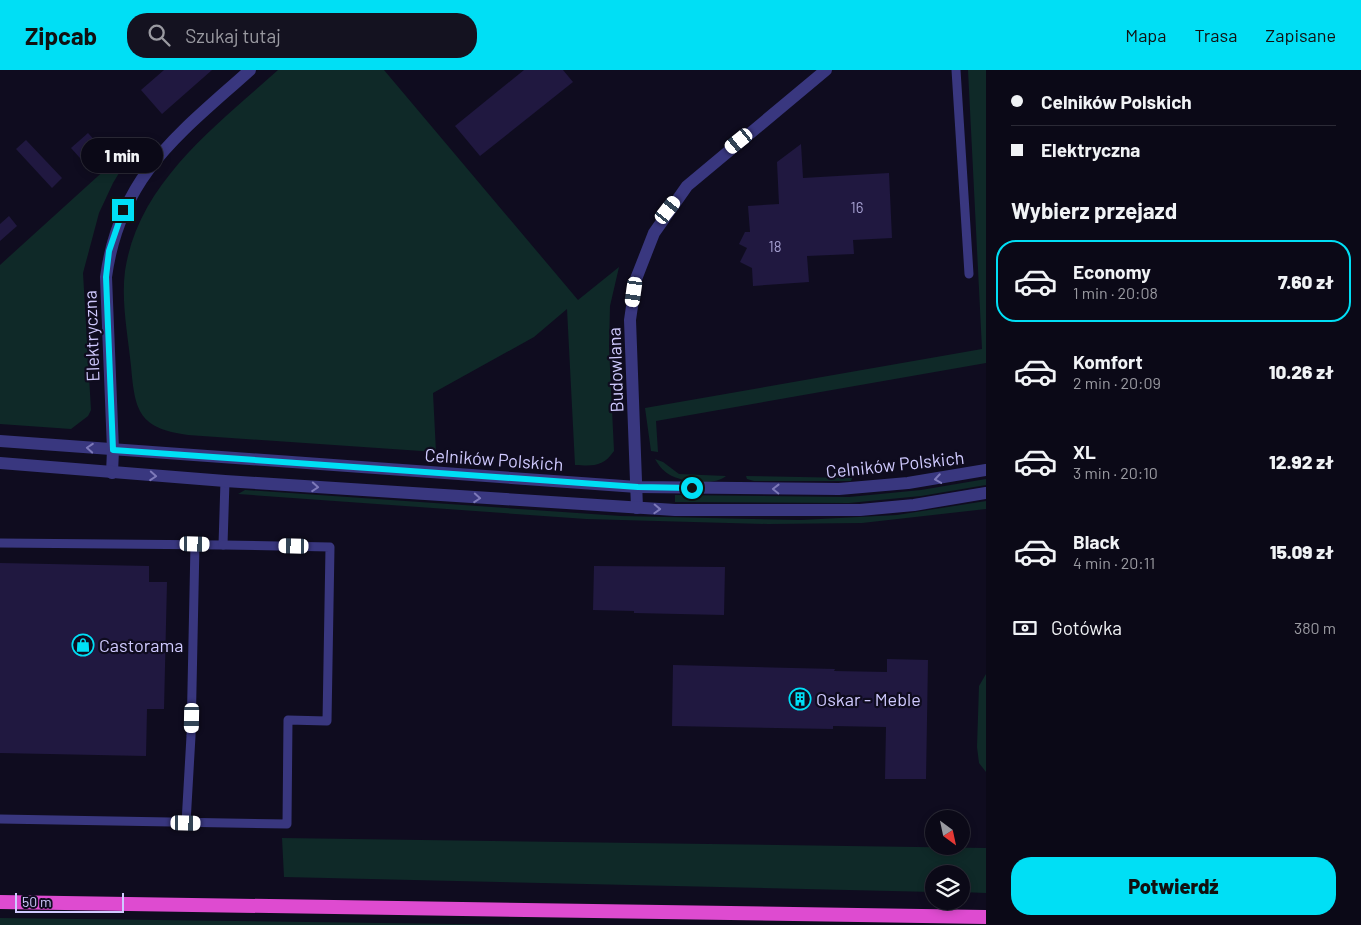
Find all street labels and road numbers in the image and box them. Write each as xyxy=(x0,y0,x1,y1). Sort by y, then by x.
street label: Elektryczna xyxy=(78,290,104,382)
street label: Budowlana xyxy=(603,327,627,413)
street label: Celników Polskich xyxy=(424,443,564,475)
street label: Celników Polskich xyxy=(825,446,965,482)

